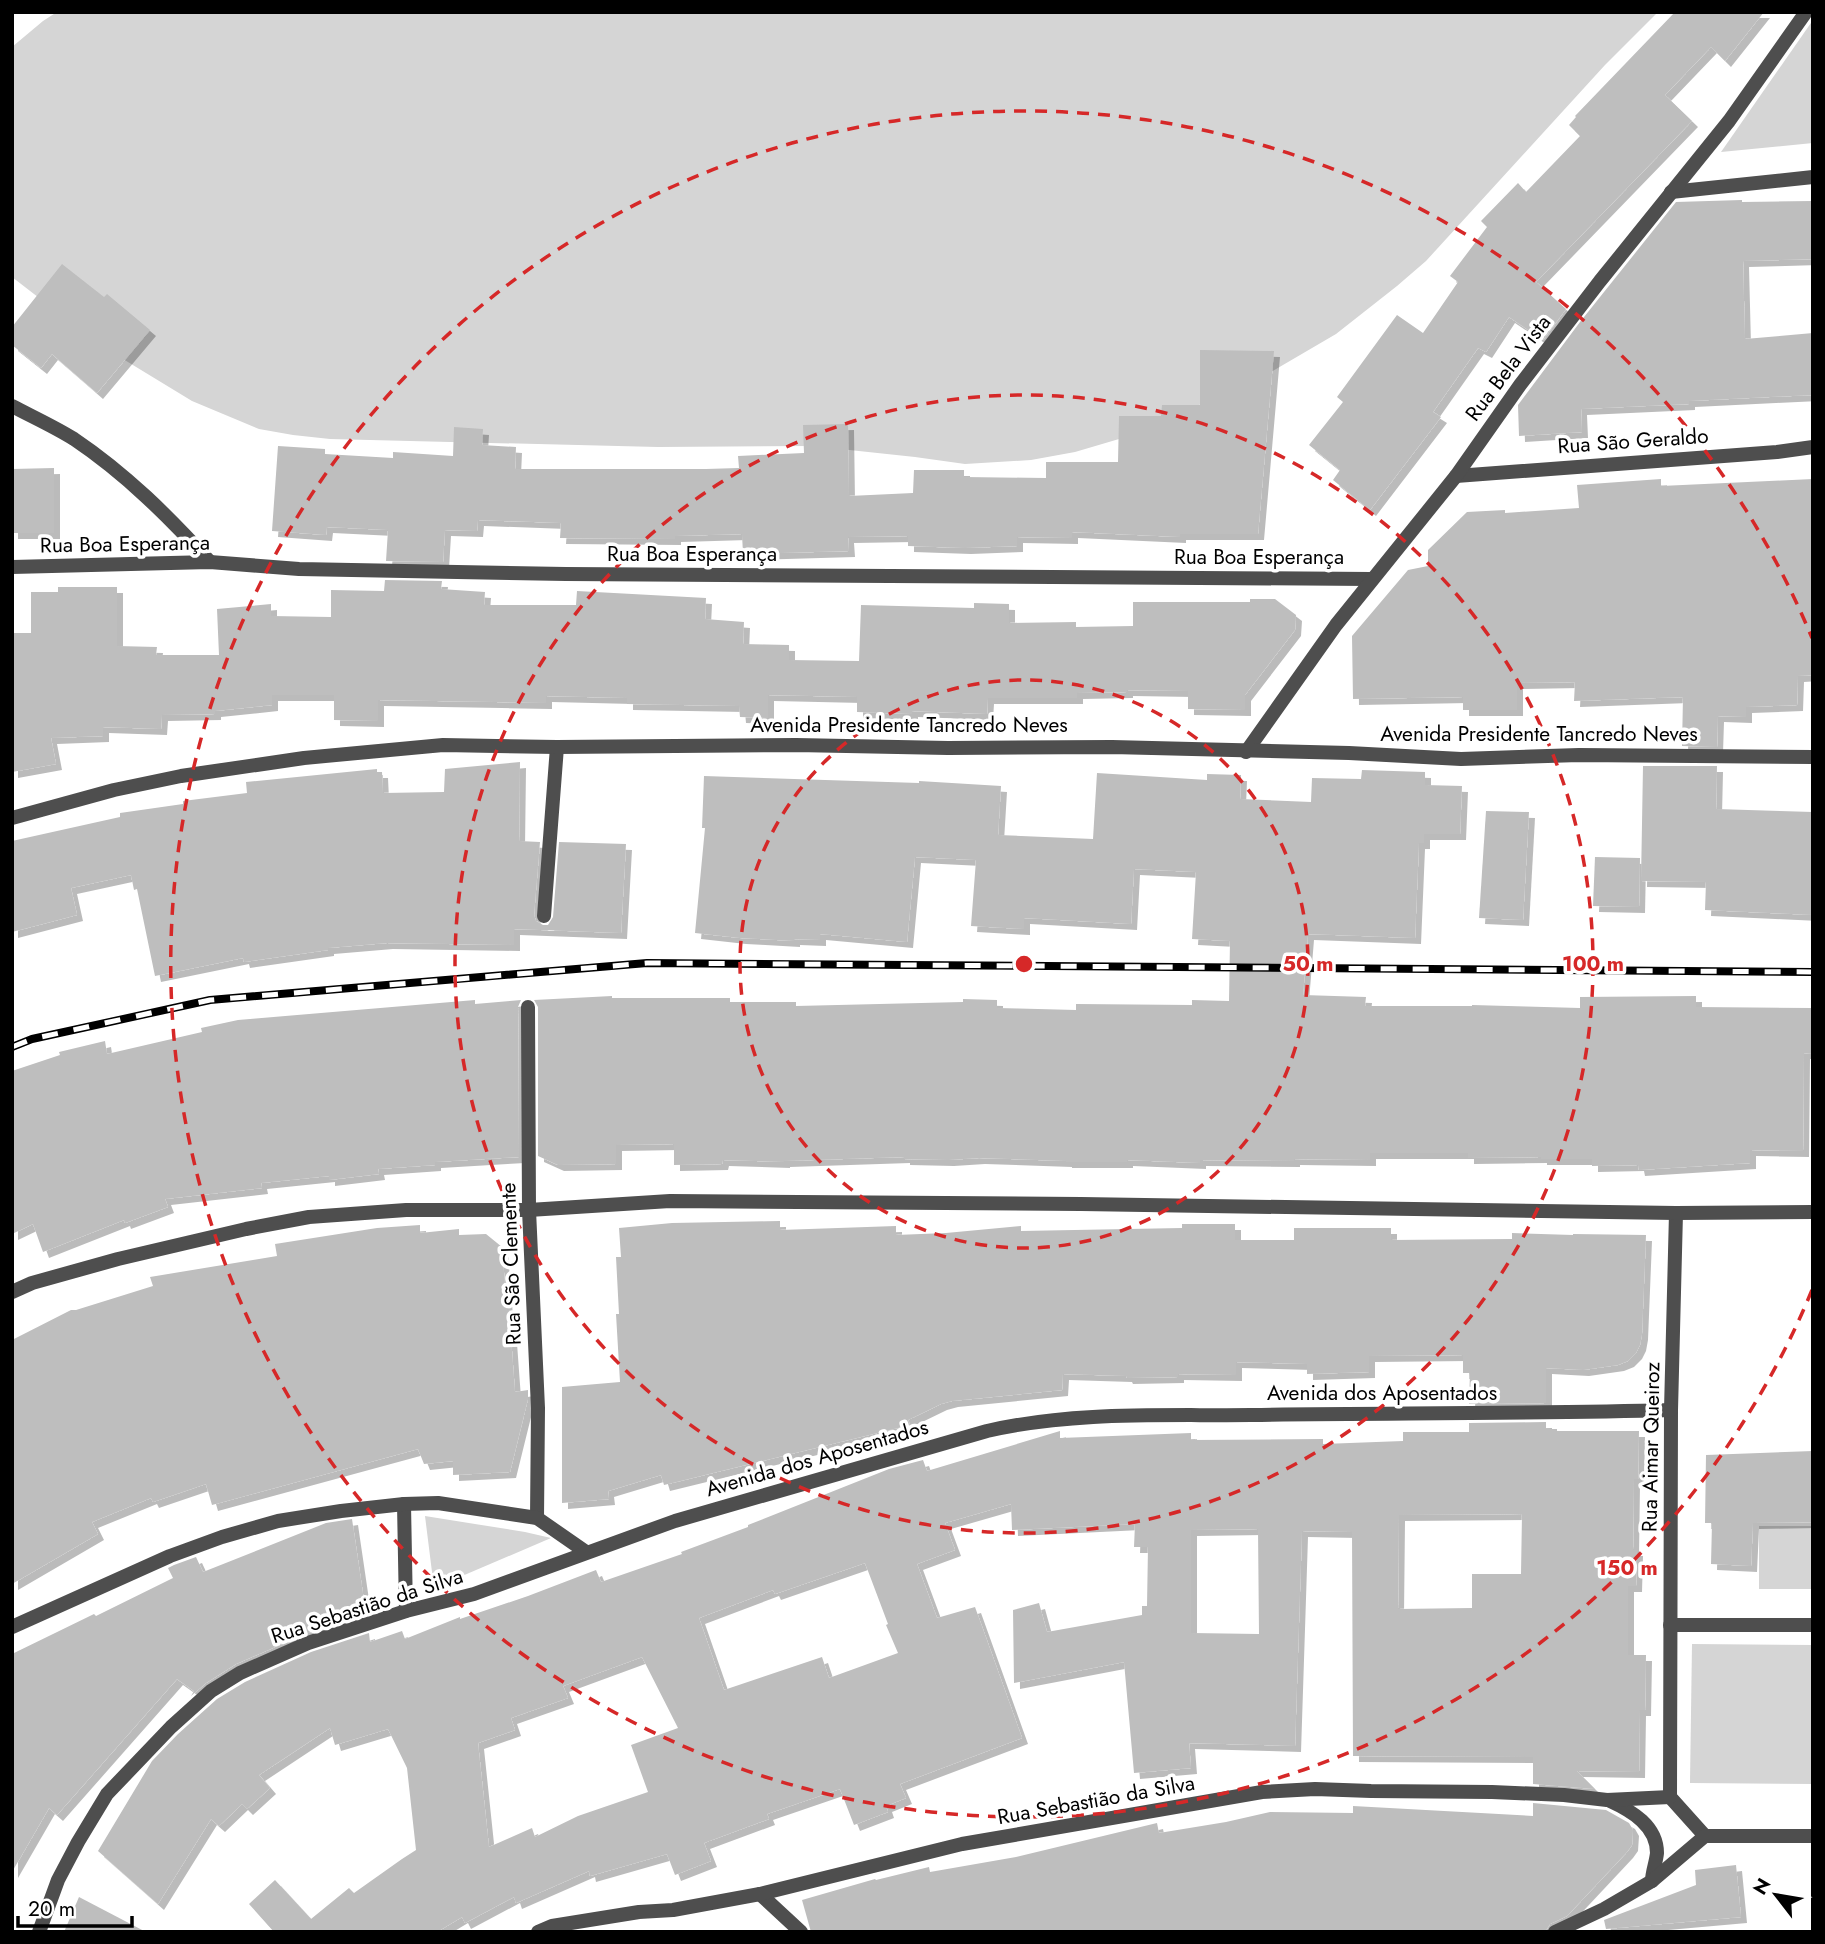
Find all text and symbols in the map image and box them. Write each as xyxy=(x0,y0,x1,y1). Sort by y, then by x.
street label: Rua Bela Vista xyxy=(1458,309,1558,427)
street label: Rua São Geraldo xyxy=(1556,421,1710,461)
street label: Rua Boa Esperança xyxy=(40,528,210,560)
street label: Rua Boa Esperança xyxy=(607,539,777,569)
street label: Rua Boa Esperança xyxy=(1174,542,1344,572)
street label: Avenida Presidente Tancredo Neves xyxy=(750,710,1068,740)
street label: Avenida Presidente Tancredo Neves xyxy=(1380,719,1698,749)
text: 50 m xyxy=(1283,949,1333,979)
text: 100 m xyxy=(1562,949,1624,979)
centre of rings xyxy=(1012,952,1036,976)
street label: Rua São Clemente xyxy=(493,1182,529,1346)
street label: Rua Aimar Queiroz xyxy=(1635,1361,1667,1532)
street label: Avenida dos Aposentados xyxy=(1267,1378,1497,1408)
street label: Avenida dos Aposentados xyxy=(702,1412,932,1504)
text: 150 m xyxy=(1596,1553,1658,1583)
street label: Rua Sebastião da Silva xyxy=(267,1561,467,1651)
street label: Rua Sebastião da Silva xyxy=(995,1768,1197,1832)
north arrow xyxy=(1741,1860,1811,1930)
text: N xyxy=(1746,1873,1777,1900)
scale bar xyxy=(18,1884,131,1928)
text: 20 m xyxy=(28,1894,75,1924)

